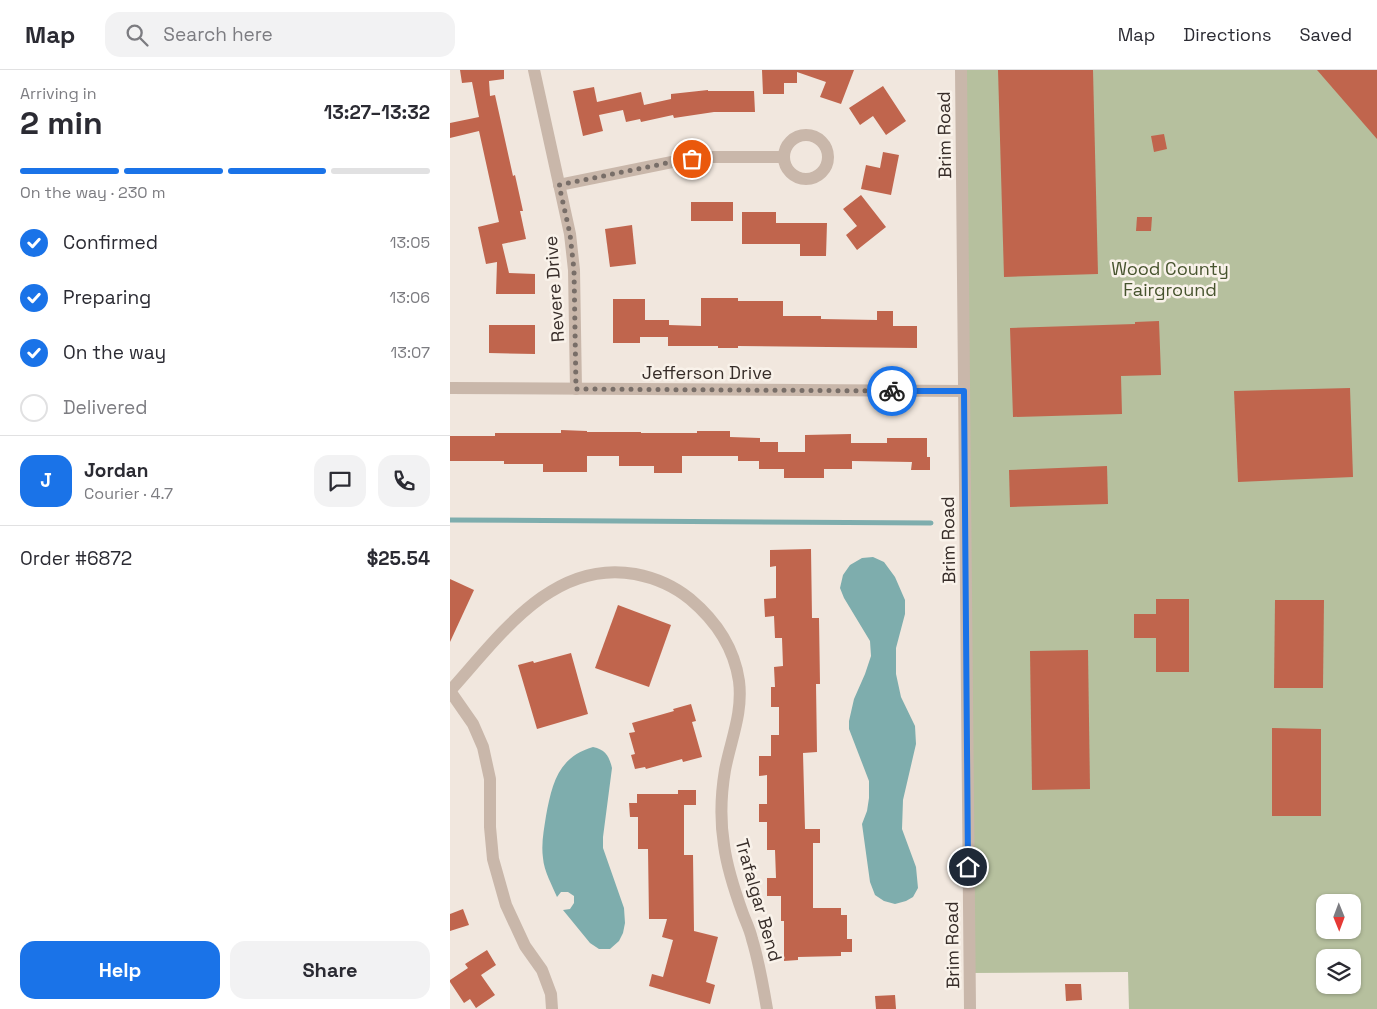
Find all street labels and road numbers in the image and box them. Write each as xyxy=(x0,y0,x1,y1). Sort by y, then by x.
street label: Brim Road xyxy=(932,91,956,179)
street label: Revere Drive xyxy=(539,235,569,343)
street label: Jefferson Drive xyxy=(642,361,772,384)
street label: Brim Road xyxy=(936,496,960,584)
street label: Trafalgar Bend xyxy=(731,836,787,964)
street label: Brim Road xyxy=(940,901,964,989)

